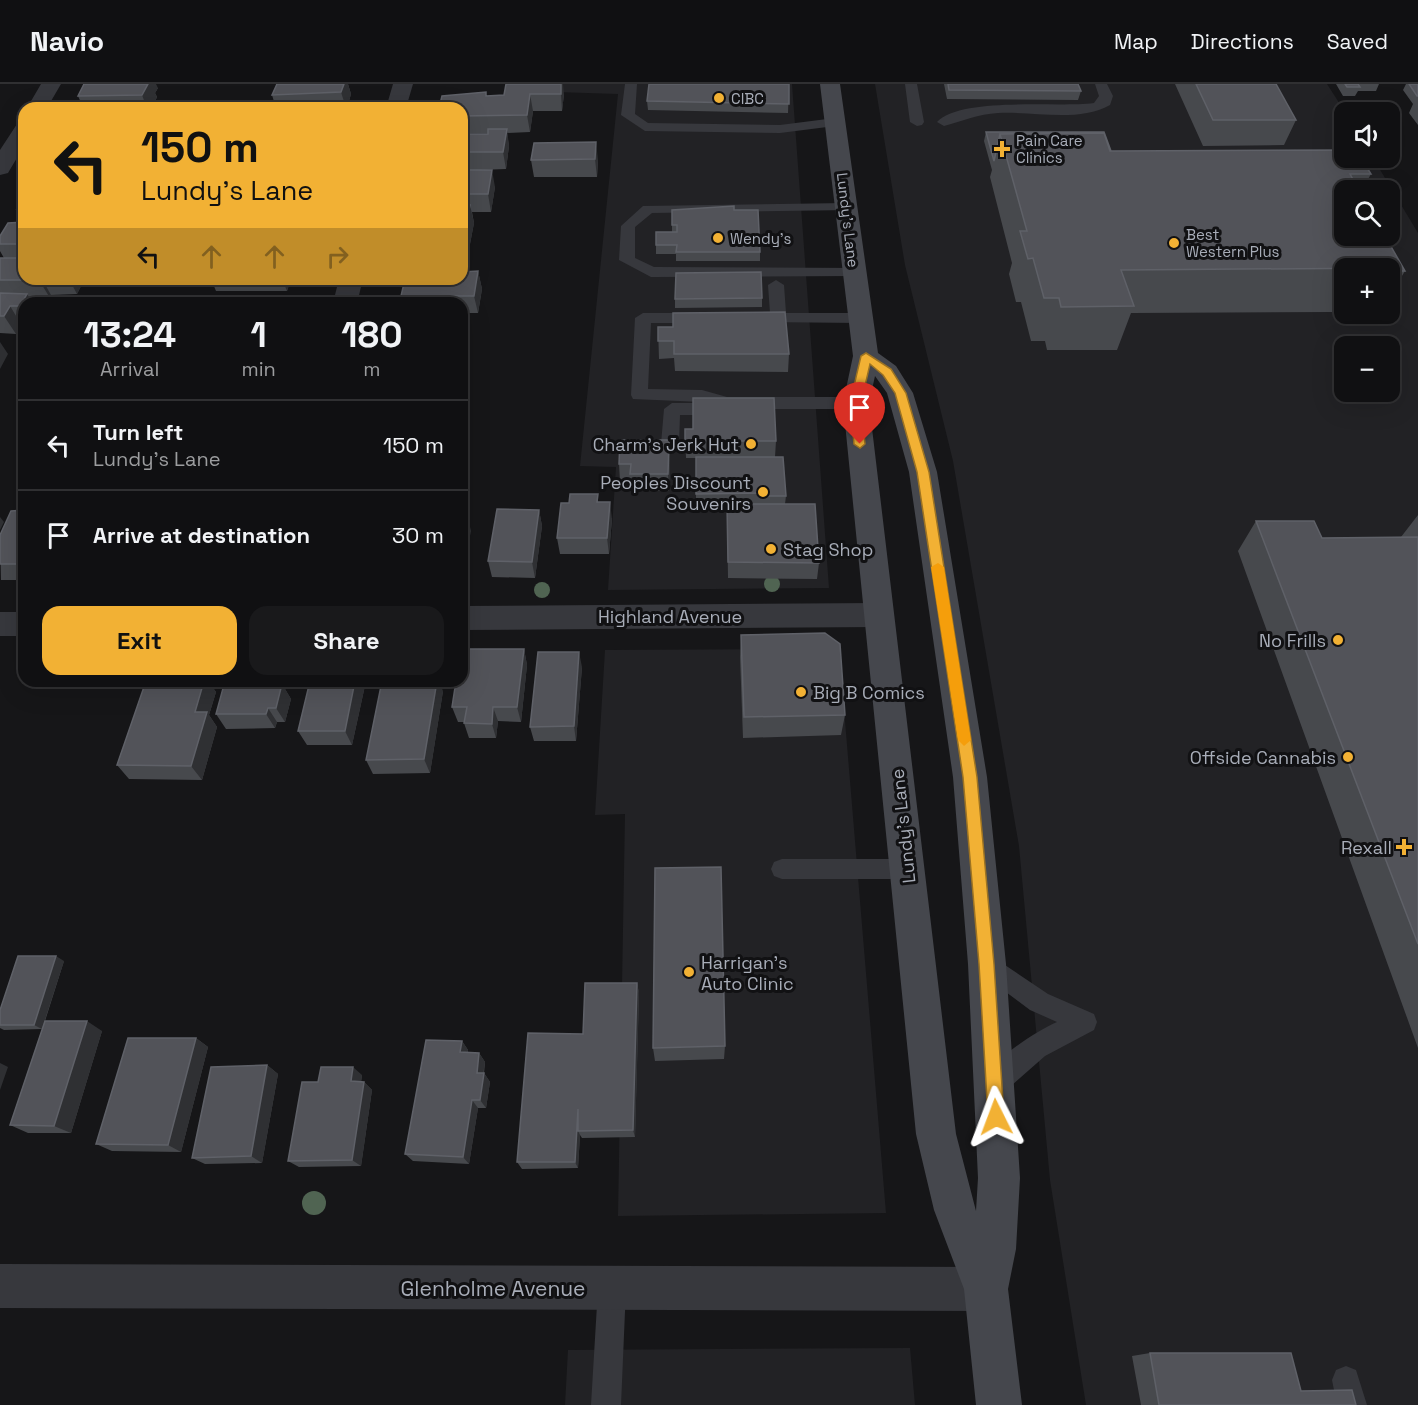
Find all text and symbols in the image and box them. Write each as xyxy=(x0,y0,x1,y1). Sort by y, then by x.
text: Navio xyxy=(30,23,104,59)
text: Map xyxy=(1114,28,1158,55)
text: Directions xyxy=(1191,28,1294,55)
text: Saved xyxy=(1327,28,1388,55)
place label: CIBC xyxy=(731,89,764,108)
marker: CIBC xyxy=(712,91,726,105)
map controls xyxy=(1334,102,1400,402)
button: sound xyxy=(1334,102,1400,168)
text: 150 m xyxy=(141,121,259,174)
icon: left xyxy=(42,126,120,204)
place label: Pain Care Clinics xyxy=(1016,131,1083,167)
marker: Pain Care Clinics xyxy=(993,140,1011,158)
street label: Lundy's Lane xyxy=(833,171,863,269)
text: Lundy's Lane xyxy=(141,173,313,208)
button: search xyxy=(1334,180,1400,246)
place label: Best Western Plus xyxy=(1186,225,1280,261)
place label: Wendy's xyxy=(730,229,792,248)
marker: Wendy's xyxy=(711,231,725,245)
marker: Best Western Plus xyxy=(1167,236,1181,250)
icon: left xyxy=(132,240,165,273)
icon: ahead xyxy=(195,240,228,273)
icon: ahead xyxy=(258,240,291,273)
icon: right xyxy=(321,240,354,273)
button: + xyxy=(1334,258,1400,324)
text: 13:24 xyxy=(83,312,176,358)
text: 1 xyxy=(251,312,267,358)
text: 180 xyxy=(341,312,403,358)
button: − xyxy=(1334,336,1400,402)
text: Arrival xyxy=(100,356,159,382)
text: min xyxy=(242,356,276,382)
text: m xyxy=(363,356,381,382)
pin xyxy=(834,382,885,444)
icon: arrive xyxy=(843,391,876,424)
text: Turn left xyxy=(93,418,183,446)
icon: left xyxy=(42,429,75,462)
text: 150 m xyxy=(383,431,444,459)
place label: Charm's Jerk Hut xyxy=(593,433,739,456)
marker: Charm's Jerk Hut xyxy=(744,437,758,451)
text: Lundy's Lane xyxy=(93,446,221,472)
place label: Peoples Discount Souvenirs xyxy=(600,471,751,515)
marker: Peoples Discount Souvenirs xyxy=(756,485,770,499)
icon: arrive xyxy=(42,519,75,552)
text: Arrive at destination xyxy=(93,521,310,549)
text: 30 m xyxy=(392,521,444,549)
place label: Stag Shop xyxy=(783,538,873,561)
marker: Stag Shop xyxy=(764,542,778,556)
street label: Highland Avenue xyxy=(598,605,742,628)
button: Exit xyxy=(42,606,237,675)
button: Share xyxy=(249,606,444,675)
place label: No Frills xyxy=(1259,629,1326,652)
marker: No Frills xyxy=(1331,633,1345,647)
place label: Big B Comics xyxy=(813,681,925,704)
marker: Big B Comics xyxy=(794,685,808,699)
place label: Offside Cannabis xyxy=(1190,746,1336,769)
marker: Offside Cannabis xyxy=(1341,750,1355,764)
street label: Lundy's Lane xyxy=(886,768,920,884)
place label: Rexall xyxy=(1341,836,1392,859)
marker: Rexall xyxy=(1397,840,1411,854)
place label: Harrigan's Auto Clinic xyxy=(701,951,794,995)
marker: Harrigan's Auto Clinic xyxy=(682,965,696,979)
position arrow xyxy=(964,1085,1028,1149)
street label: Glenholme Avenue xyxy=(400,1275,586,1302)

